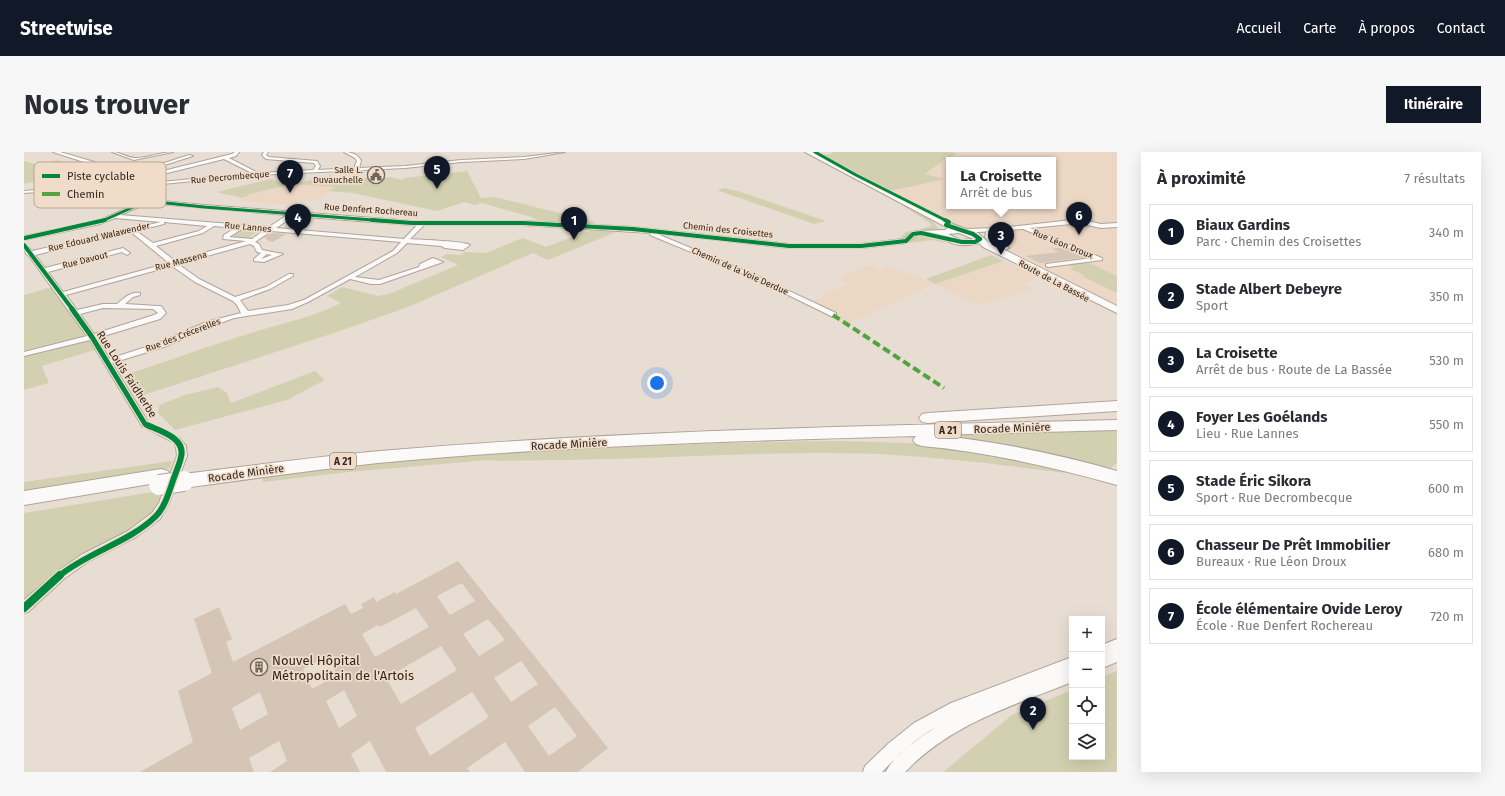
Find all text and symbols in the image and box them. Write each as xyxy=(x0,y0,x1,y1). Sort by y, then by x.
text: Streetwise xyxy=(20,17,113,40)
text: Accueil xyxy=(1236,20,1281,37)
text: Carte xyxy=(1303,20,1336,37)
text: À propos xyxy=(1358,20,1415,37)
text: Contact xyxy=(1437,20,1485,37)
button: Itinéraire xyxy=(1386,86,1481,123)
text: Nous trouver xyxy=(24,88,189,121)
pin: 5 xyxy=(424,156,450,189)
popup xyxy=(946,157,1056,209)
pin: 7 xyxy=(277,160,303,193)
legend xyxy=(34,162,166,208)
place label: Salle L. Duvauchelle xyxy=(313,165,363,185)
public building icon: Salle L. Duvauchelle xyxy=(366,165,386,185)
text: La Croisette xyxy=(960,167,1042,185)
text: À proximité xyxy=(1157,168,1246,189)
street label: Rue Decrombecque xyxy=(190,169,270,185)
text: Piste cyclable xyxy=(67,170,135,183)
text: 7 résultats xyxy=(1404,171,1465,186)
text: Arrêt de bus xyxy=(960,185,1032,200)
text: Chemin xyxy=(67,188,104,201)
street label: Rue Denfert Rochereau xyxy=(324,202,418,218)
pin: 6 xyxy=(1066,202,1092,235)
pin: 4 xyxy=(285,204,311,237)
pin: 1 xyxy=(561,207,587,240)
text: Biaux Gardins xyxy=(1196,216,1290,234)
street label: Rue Edouard Walawender xyxy=(47,220,151,254)
street label: Rue Lannes xyxy=(224,220,272,234)
street label: Chemin des Croisettes xyxy=(683,220,773,240)
pin: 3 xyxy=(988,222,1014,255)
text: 1 xyxy=(1168,225,1174,240)
text: 340 m xyxy=(1429,225,1464,240)
street label: Rue Léon Droux xyxy=(1031,227,1095,261)
text: Parc · Chemin des Croisettes xyxy=(1196,234,1361,249)
street label: Chemin de la Voie Derdue xyxy=(690,245,790,297)
street label: Rue Davout xyxy=(61,249,110,270)
street label: Rue Massena xyxy=(154,249,208,273)
street label: Route de La Bassée xyxy=(1017,258,1091,304)
text: Stade Albert Debeyre xyxy=(1196,280,1342,298)
text: 2 xyxy=(1168,289,1174,304)
text: 350 m xyxy=(1429,289,1464,304)
text: Sport xyxy=(1196,298,1228,313)
street label: Rue des Crécerelles xyxy=(144,316,222,354)
street label: Rue Louis Faidherbe xyxy=(94,328,159,420)
text: La Croisette xyxy=(1196,344,1277,362)
text: 3 xyxy=(1168,353,1174,368)
text: 530 m xyxy=(1429,353,1464,368)
text: Arrêt de bus · Route de La Bassée xyxy=(1196,362,1392,377)
your location xyxy=(647,373,667,393)
text: Foyer Les Goélands xyxy=(1196,408,1328,426)
text: 4 xyxy=(1167,417,1175,432)
text: 550 m xyxy=(1429,417,1464,432)
street label: Rocade Minière xyxy=(973,421,1051,436)
road number: A 21 xyxy=(935,422,961,438)
text: Lieu · Rue Lannes xyxy=(1196,426,1299,441)
street label: Rocade Minière xyxy=(530,436,608,453)
road number: A 21 xyxy=(330,453,356,469)
street label: Rocade Minière xyxy=(207,462,285,485)
text: Stade Éric Sikora xyxy=(1196,472,1311,490)
text: 5 xyxy=(1168,481,1174,496)
text: 600 m xyxy=(1428,481,1464,496)
text: Sport · Rue Decrombecque xyxy=(1196,490,1352,505)
text: Chasseur De Prêt Immobilier xyxy=(1196,536,1390,554)
text: 6 xyxy=(1167,545,1175,560)
text: 680 m xyxy=(1428,545,1464,560)
text: Bureaux · Rue Léon Droux xyxy=(1196,554,1346,569)
text: École élémentaire Ovide Leroy xyxy=(1196,600,1402,618)
text: 7 xyxy=(1168,609,1174,624)
text: 720 m xyxy=(1430,609,1464,624)
map controls xyxy=(1069,616,1105,760)
button: + xyxy=(1069,616,1105,652)
text: École · Rue Denfert Rochereau xyxy=(1196,618,1373,633)
button: − xyxy=(1069,652,1105,688)
place label: Nouvel Hôpital Métropolitain de l'Artois xyxy=(272,653,414,683)
building icon: Nouvel Hôpital Métropolitain de l'Artois xyxy=(249,657,269,677)
button: locate xyxy=(1069,688,1105,724)
pin: 2 xyxy=(1020,697,1046,730)
button: layers xyxy=(1069,724,1105,760)

